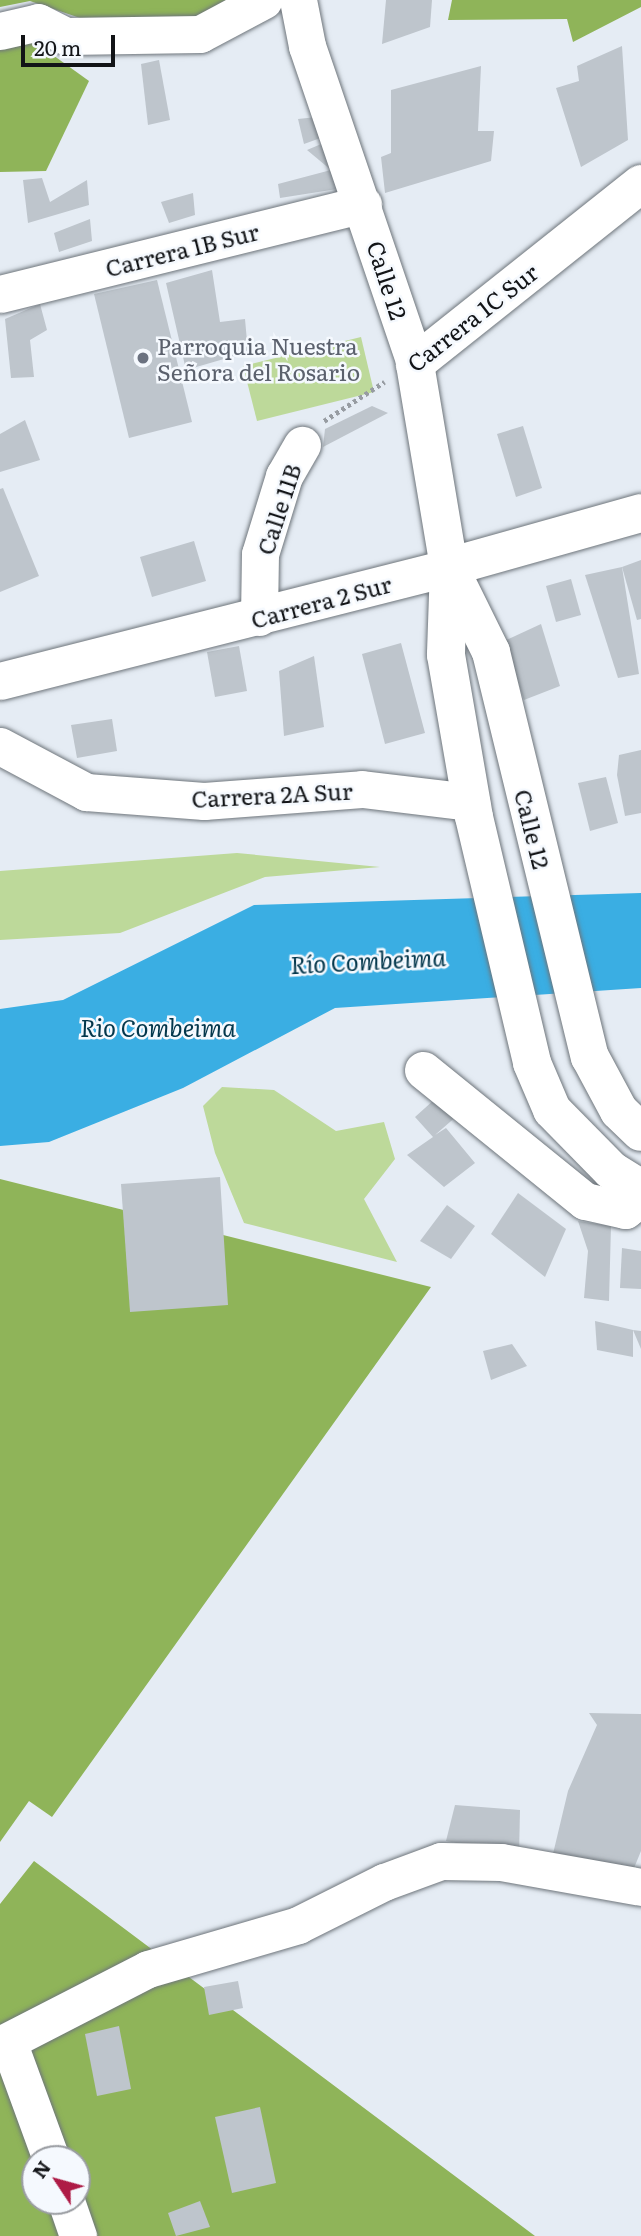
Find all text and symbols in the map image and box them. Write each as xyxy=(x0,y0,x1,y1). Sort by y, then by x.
scale bar xyxy=(24,21,119,65)
text: 20 m xyxy=(34,31,81,62)
street label: Carrera 1B Sur xyxy=(102,217,262,281)
street label: Calle 12 xyxy=(362,237,414,323)
street label: Carrera 1C Sur xyxy=(401,257,543,377)
place label: Parroquia Nuestra Señora del Rosario xyxy=(157,331,360,385)
marker: Parroquia Nuestra Señora del Rosario xyxy=(135,350,151,366)
street label: Calle 11B xyxy=(250,460,306,558)
street label: Carrera 2 Sur xyxy=(248,569,394,633)
street label: Carrera 2A Sur xyxy=(191,776,353,812)
street label: Calle 12 xyxy=(510,786,556,872)
water label: Río Combeima xyxy=(289,942,447,978)
water label: Rio Combeima xyxy=(80,1013,236,1041)
north arrow xyxy=(21,2145,91,2215)
text: N xyxy=(25,2154,57,2184)

